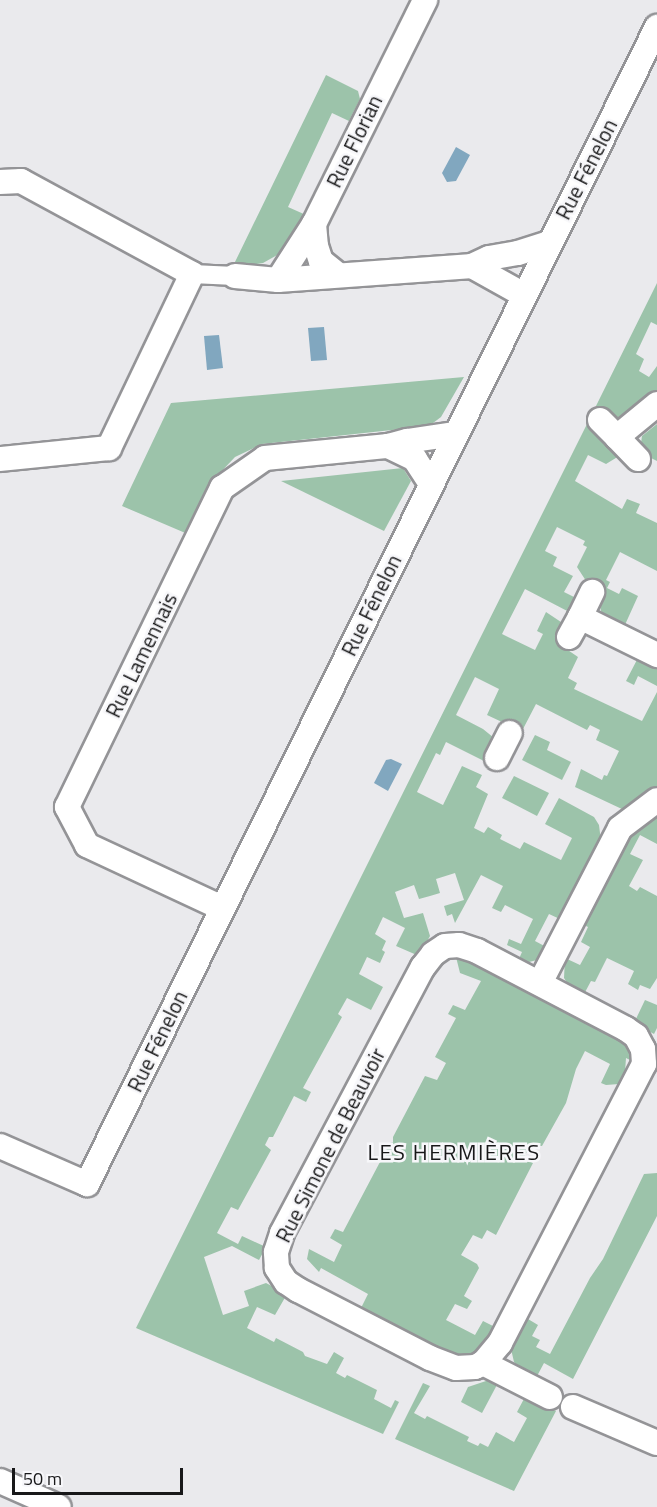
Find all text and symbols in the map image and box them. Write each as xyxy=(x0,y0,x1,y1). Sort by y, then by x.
street label: Rue Florian xyxy=(321,91,387,191)
street label: Rue Fénelon xyxy=(550,114,622,224)
street label: Rue Fénelon xyxy=(336,550,406,660)
street label: Rue Lamennais xyxy=(100,589,182,721)
street label: Rue Fénelon xyxy=(122,986,192,1096)
street label: Rue Simone de Beauvoir xyxy=(270,1044,390,1246)
district label: LES HERMIÈRES xyxy=(367,1140,541,1166)
scale bar xyxy=(15,1456,186,1494)
text: 50 m xyxy=(23,1465,62,1492)

